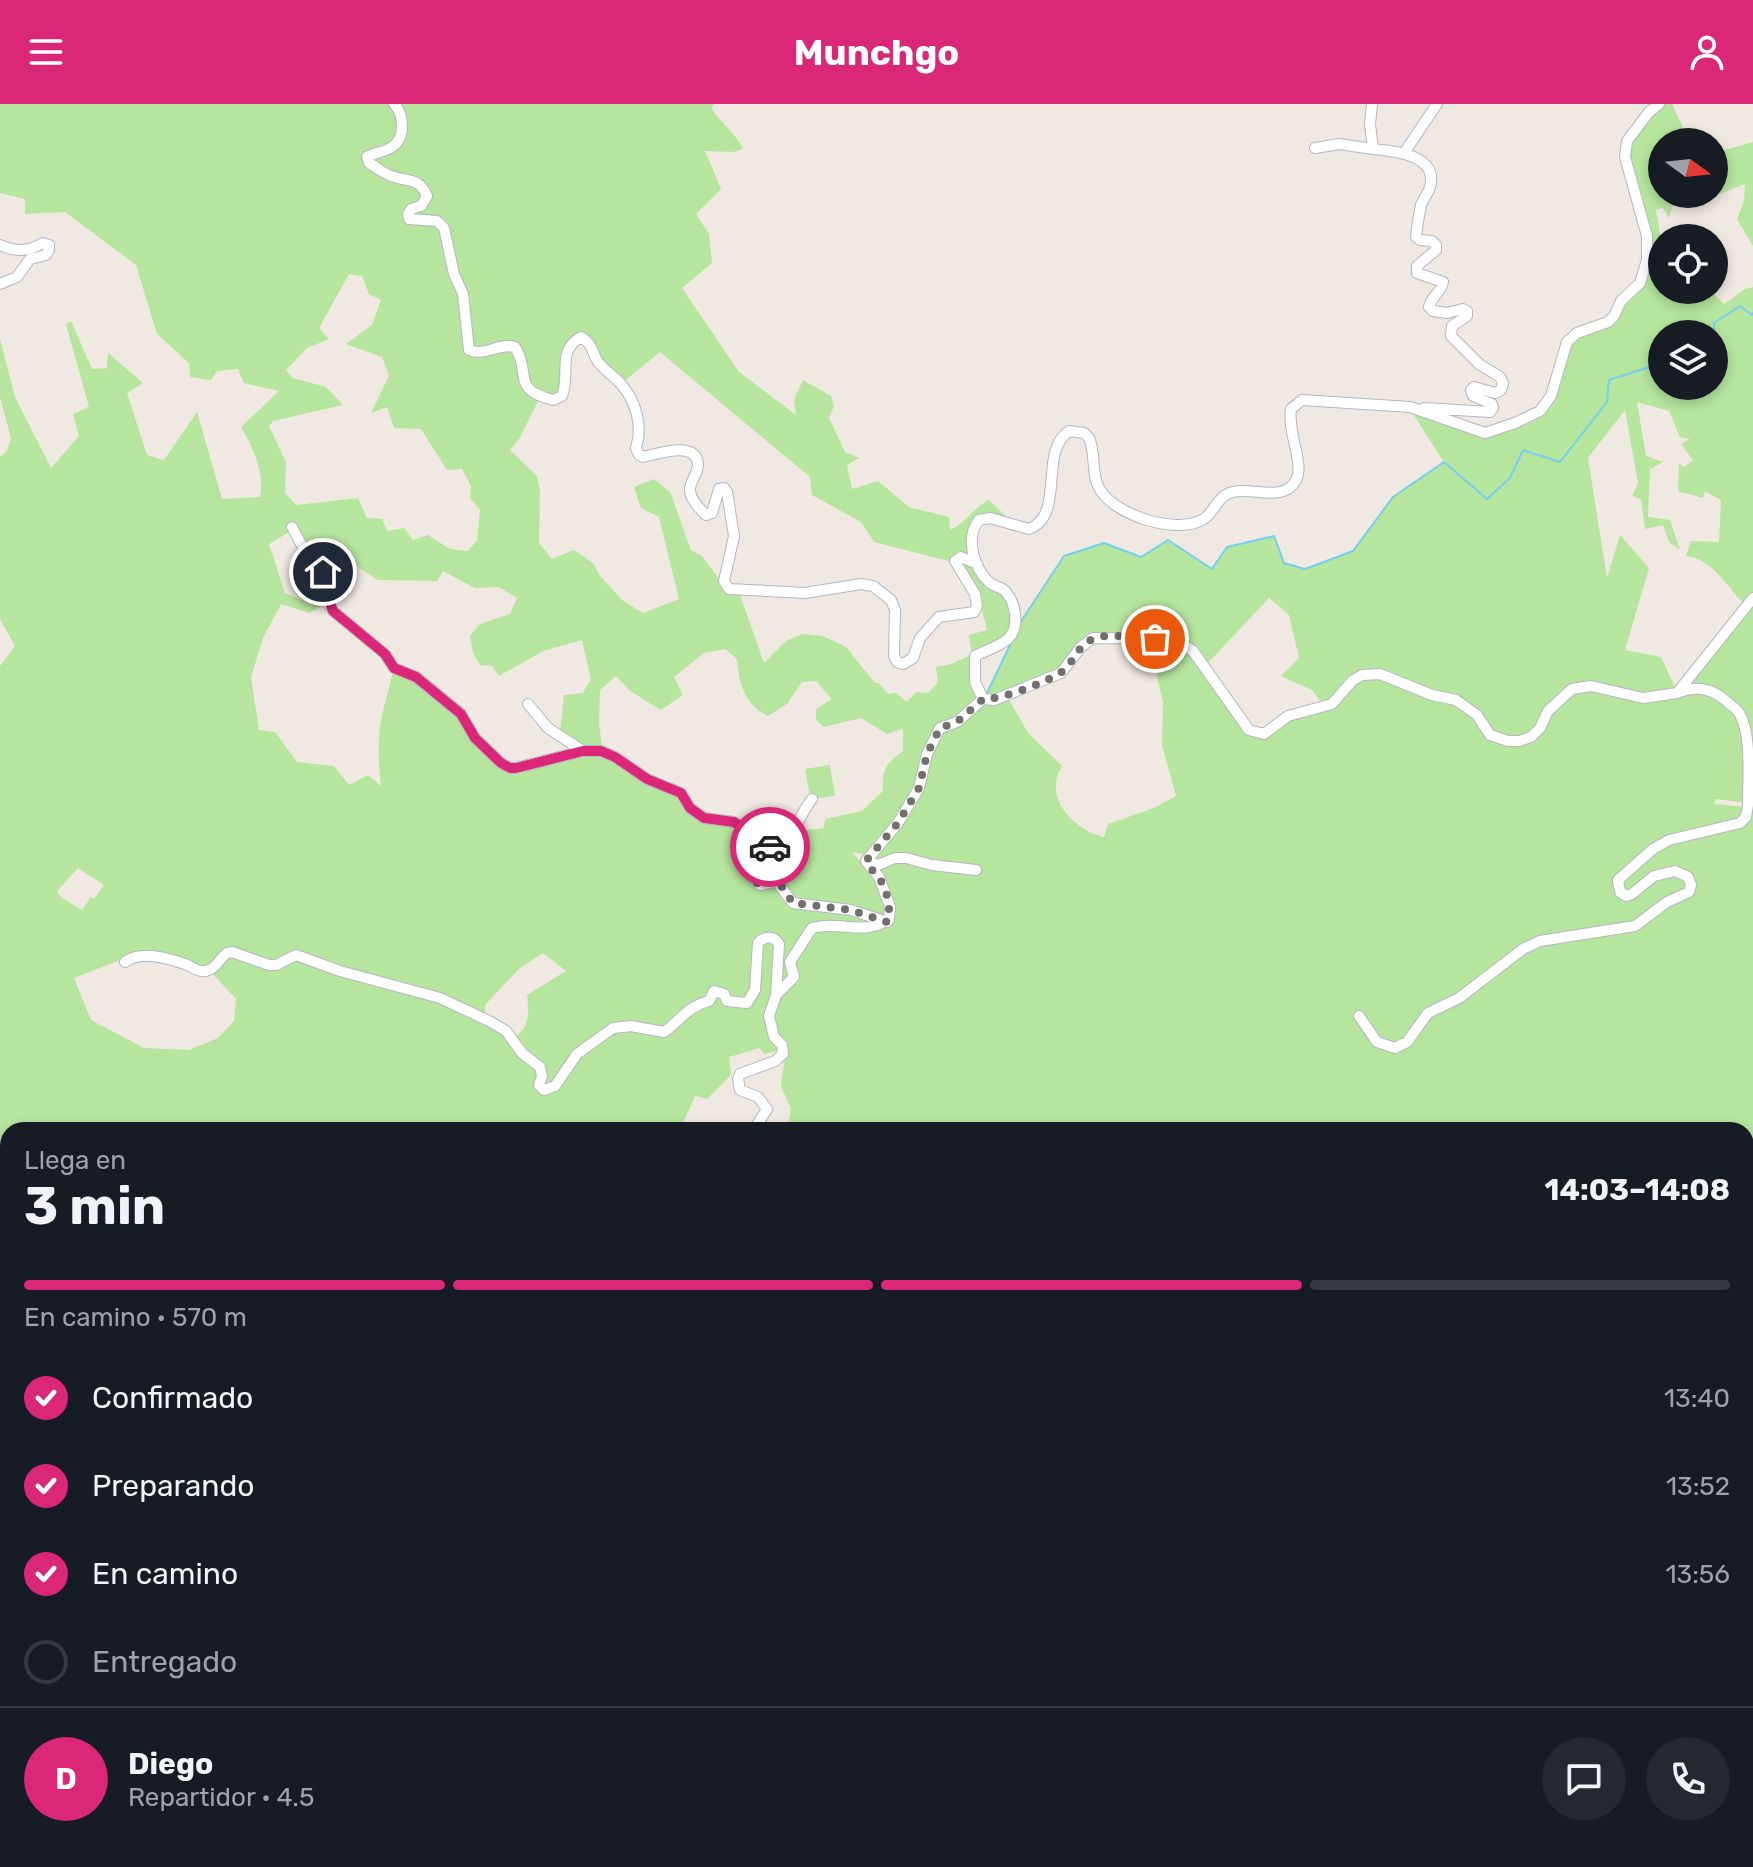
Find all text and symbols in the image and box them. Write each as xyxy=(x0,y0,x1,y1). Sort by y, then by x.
icon: menu xyxy=(24,30,68,74)
icon: person xyxy=(1685,30,1729,74)
text: Munchgo xyxy=(794,31,959,74)
north arrow xyxy=(1648,128,1728,208)
map controls xyxy=(1648,128,1728,400)
button: locate xyxy=(1648,224,1728,304)
button: layers xyxy=(1648,320,1728,400)
pin xyxy=(289,538,357,606)
icon: home xyxy=(301,550,345,594)
pin xyxy=(1121,605,1189,673)
icon: bag xyxy=(1133,617,1177,661)
courier xyxy=(730,807,810,887)
icon: car xyxy=(748,825,792,869)
text: Llega en xyxy=(24,1145,126,1176)
text: 14:03–14:08 xyxy=(1545,1172,1730,1208)
text: 3 min xyxy=(24,1175,165,1237)
text: En camino · 570 m xyxy=(24,1302,247,1333)
icon: check xyxy=(24,1376,68,1420)
text: Confirmado xyxy=(92,1380,253,1416)
text: 13:40 xyxy=(1664,1383,1730,1414)
icon: check xyxy=(24,1464,68,1508)
text: Preparando xyxy=(92,1468,255,1504)
text: 13:52 xyxy=(1666,1471,1730,1502)
icon: check xyxy=(24,1552,68,1596)
text: En camino xyxy=(92,1556,238,1592)
text: 13:56 xyxy=(1665,1559,1730,1590)
text: Entregado xyxy=(92,1644,237,1680)
button: chat xyxy=(1542,1737,1626,1821)
button: phone xyxy=(1646,1737,1730,1821)
text: Diego xyxy=(128,1746,213,1782)
text: D xyxy=(55,1761,77,1797)
text: Repartidor · 4.5 xyxy=(128,1782,314,1813)

